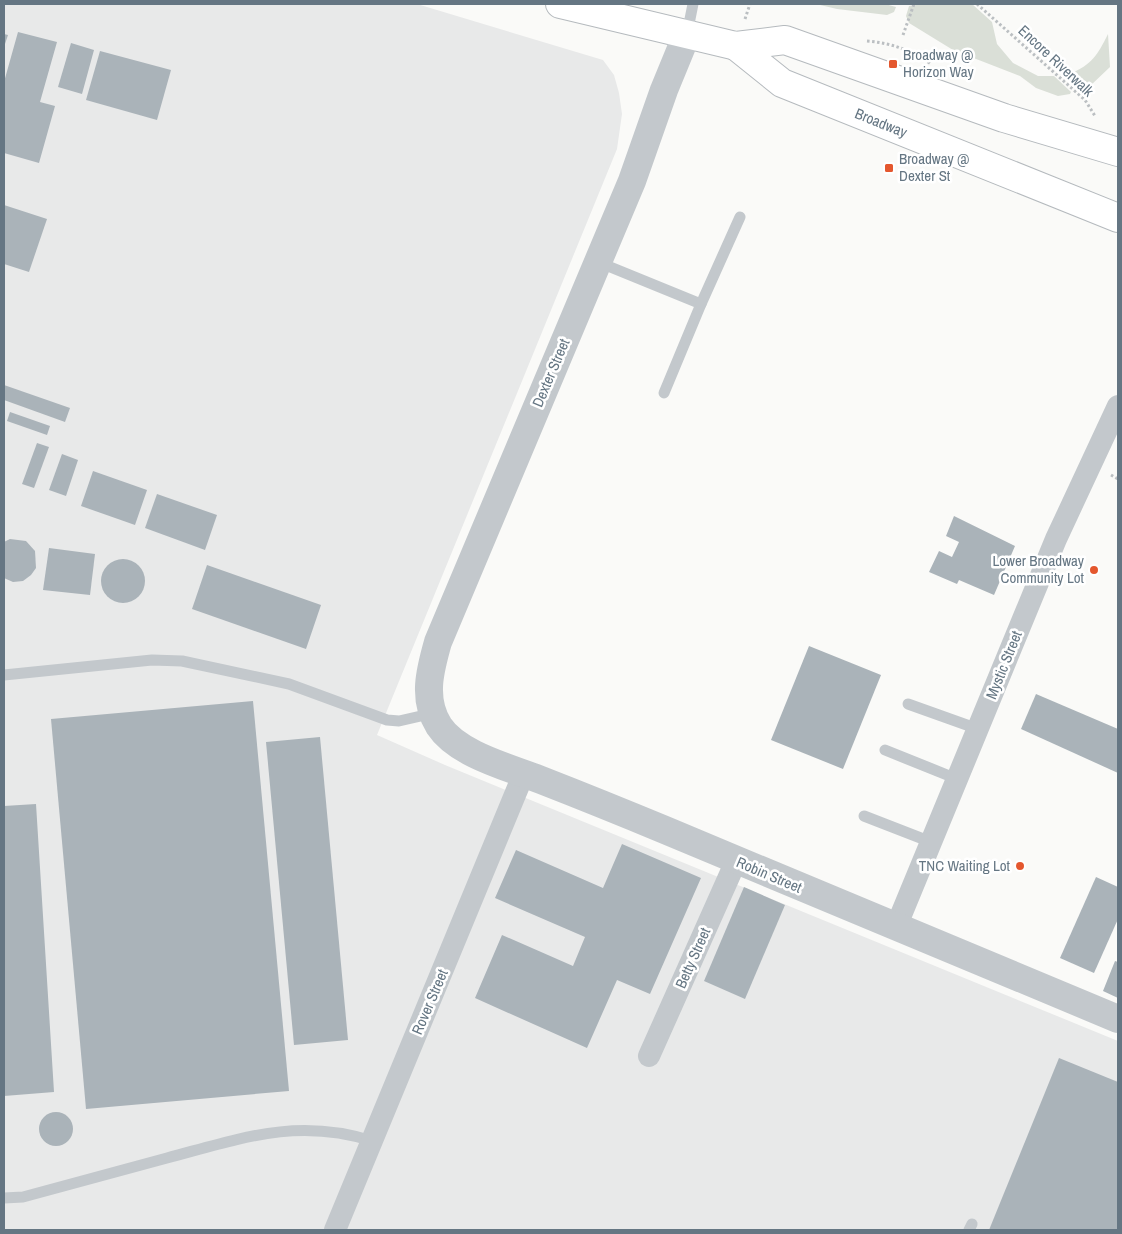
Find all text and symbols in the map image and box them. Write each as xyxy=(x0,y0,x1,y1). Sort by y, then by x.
street label: Encore Riverwalk xyxy=(1014,20,1099,102)
place label: Broadway @ Horizon Way xyxy=(903,44,974,82)
marker: Broadway @ Horizon Way xyxy=(887,58,899,70)
street label: Broadway xyxy=(852,103,911,143)
place label: Broadway @ Dexter St xyxy=(899,148,970,186)
marker: Broadway @ Dexter St xyxy=(883,162,895,174)
street label: Dexter Street xyxy=(527,335,575,410)
place label: Lower Broadway Community Lot xyxy=(992,550,1085,588)
marker: Lower Broadway Community Lot xyxy=(1088,564,1100,576)
street label: Mystic Street xyxy=(980,627,1027,702)
street label: Robin Street xyxy=(733,851,806,898)
place label: TNC Waiting Lot xyxy=(919,855,1011,876)
marker: TNC Waiting Lot xyxy=(1014,860,1026,872)
street label: Betty Street xyxy=(670,924,715,991)
street label: Rover Street xyxy=(406,965,453,1038)

